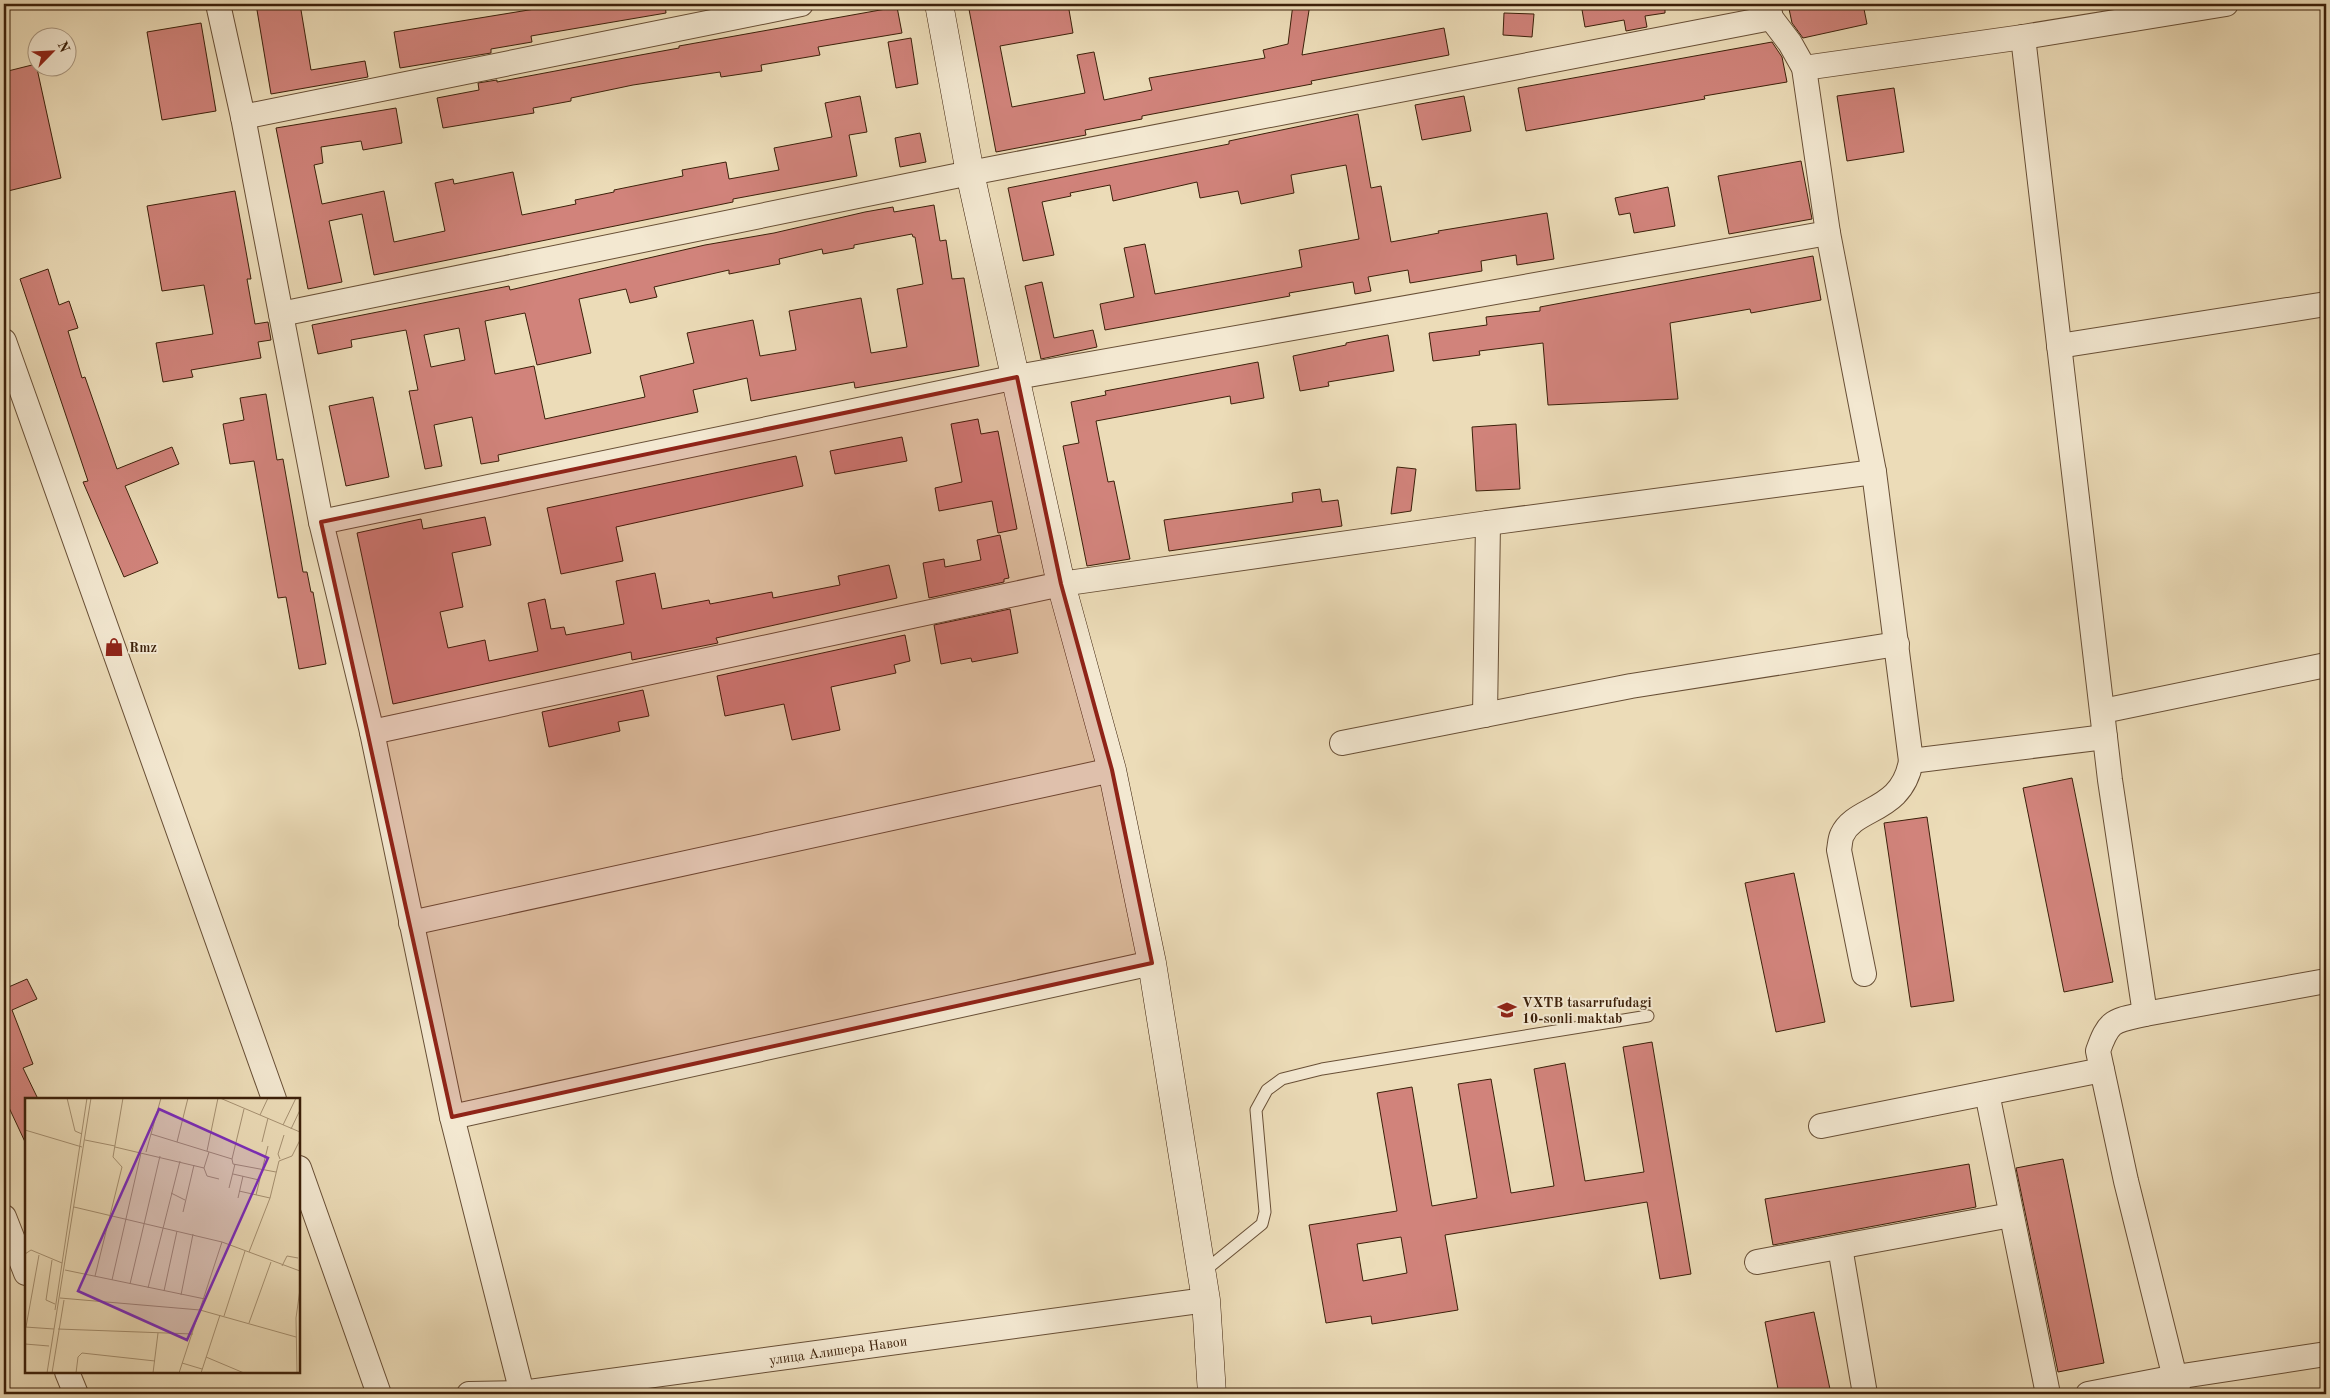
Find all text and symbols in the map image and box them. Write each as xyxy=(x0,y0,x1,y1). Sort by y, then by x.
north arrow xyxy=(28,28,78,78)
text: N xyxy=(54,39,72,55)
shop icon: Rmz xyxy=(103,636,125,658)
place label: Rmz xyxy=(129,641,157,655)
place label: VXTB tasarrufudagi 10-sonli maktab xyxy=(1522,996,1652,1026)
school or university icon: VXTB tasarrufudagi 10-sonli maktab xyxy=(1496,999,1518,1021)
inset map xyxy=(25,1098,300,1373)
street label: улица Алишера Навои xyxy=(768,1334,908,1368)

